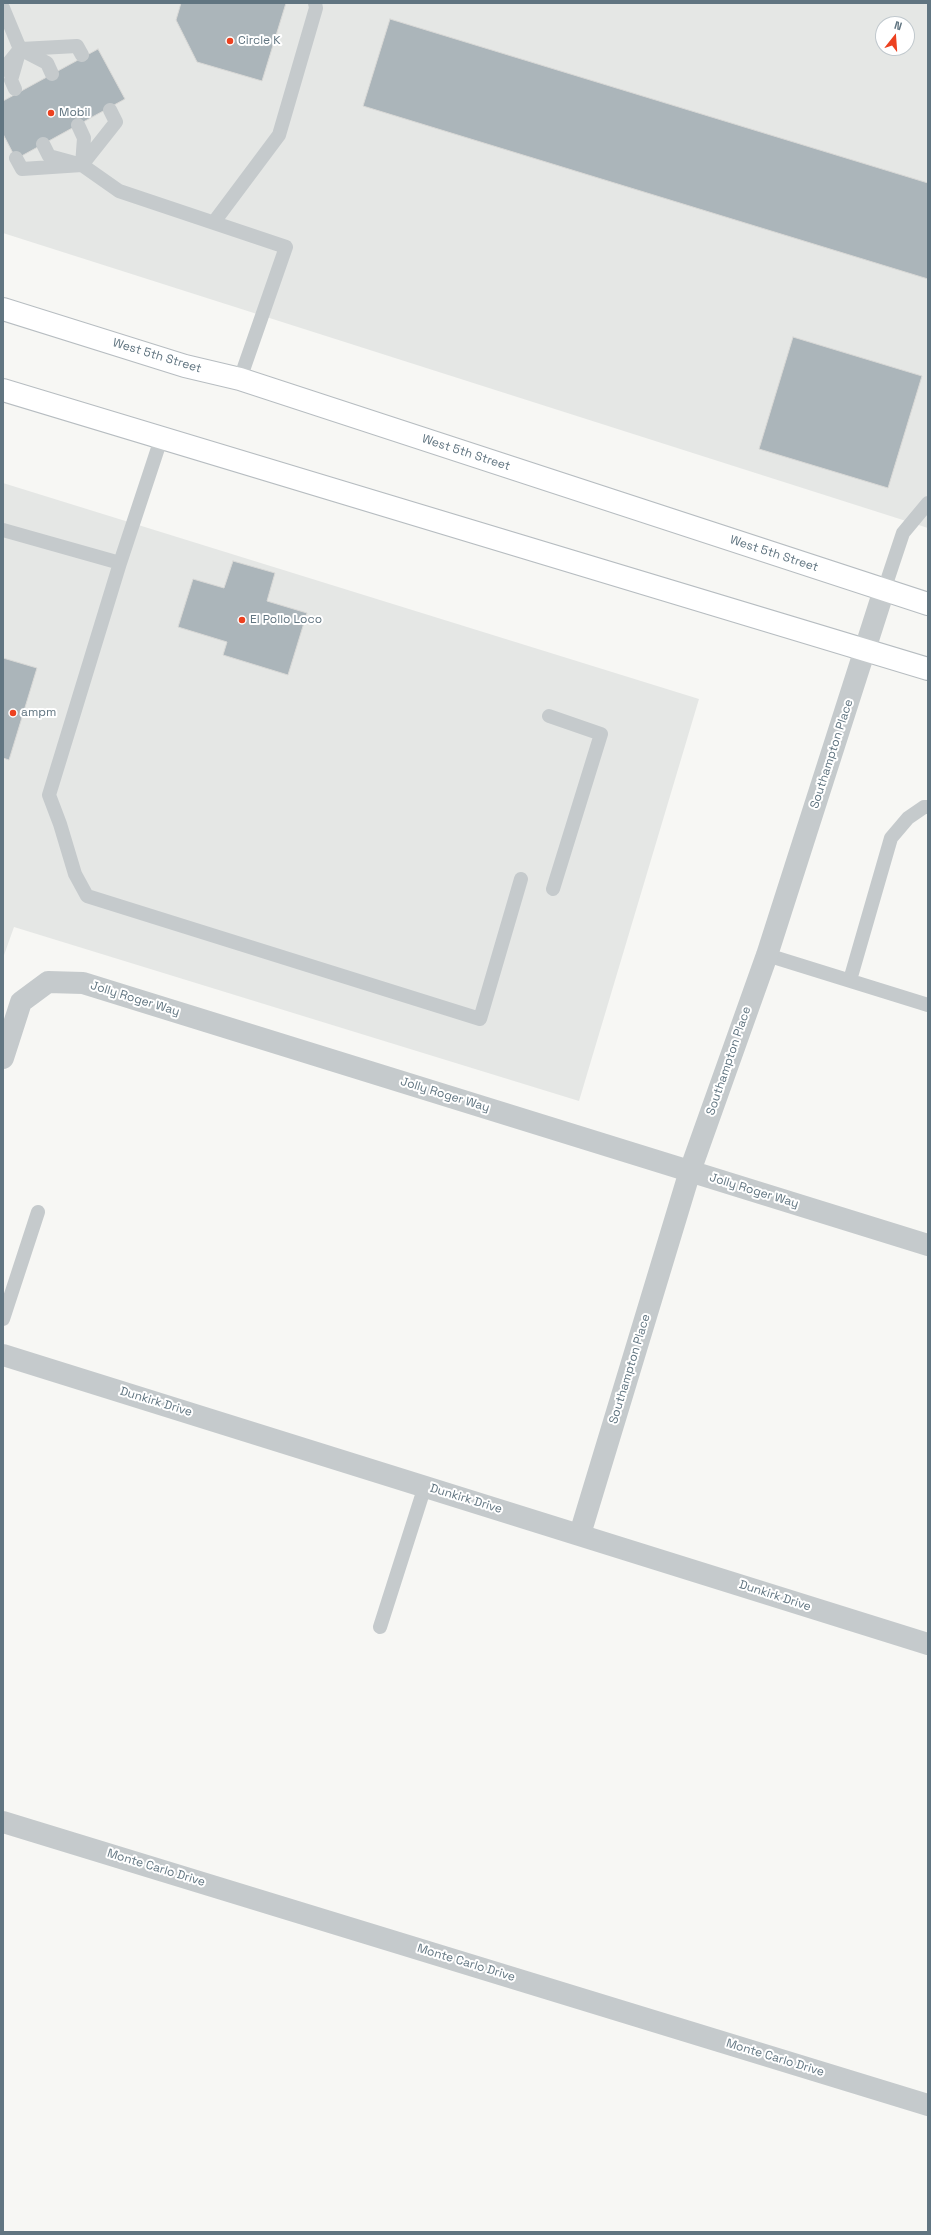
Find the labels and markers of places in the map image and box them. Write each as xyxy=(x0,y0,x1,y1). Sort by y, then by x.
place label: Circle K xyxy=(238,34,281,48)
marker: Circle K xyxy=(225,36,235,46)
place label: Mobil xyxy=(59,106,90,120)
marker: Mobil xyxy=(46,108,56,118)
place label: El Pollo Loco xyxy=(250,613,322,627)
marker: El Pollo Loco xyxy=(237,615,247,625)
place label: ampm xyxy=(21,706,56,720)
marker: ampm xyxy=(8,708,18,718)

